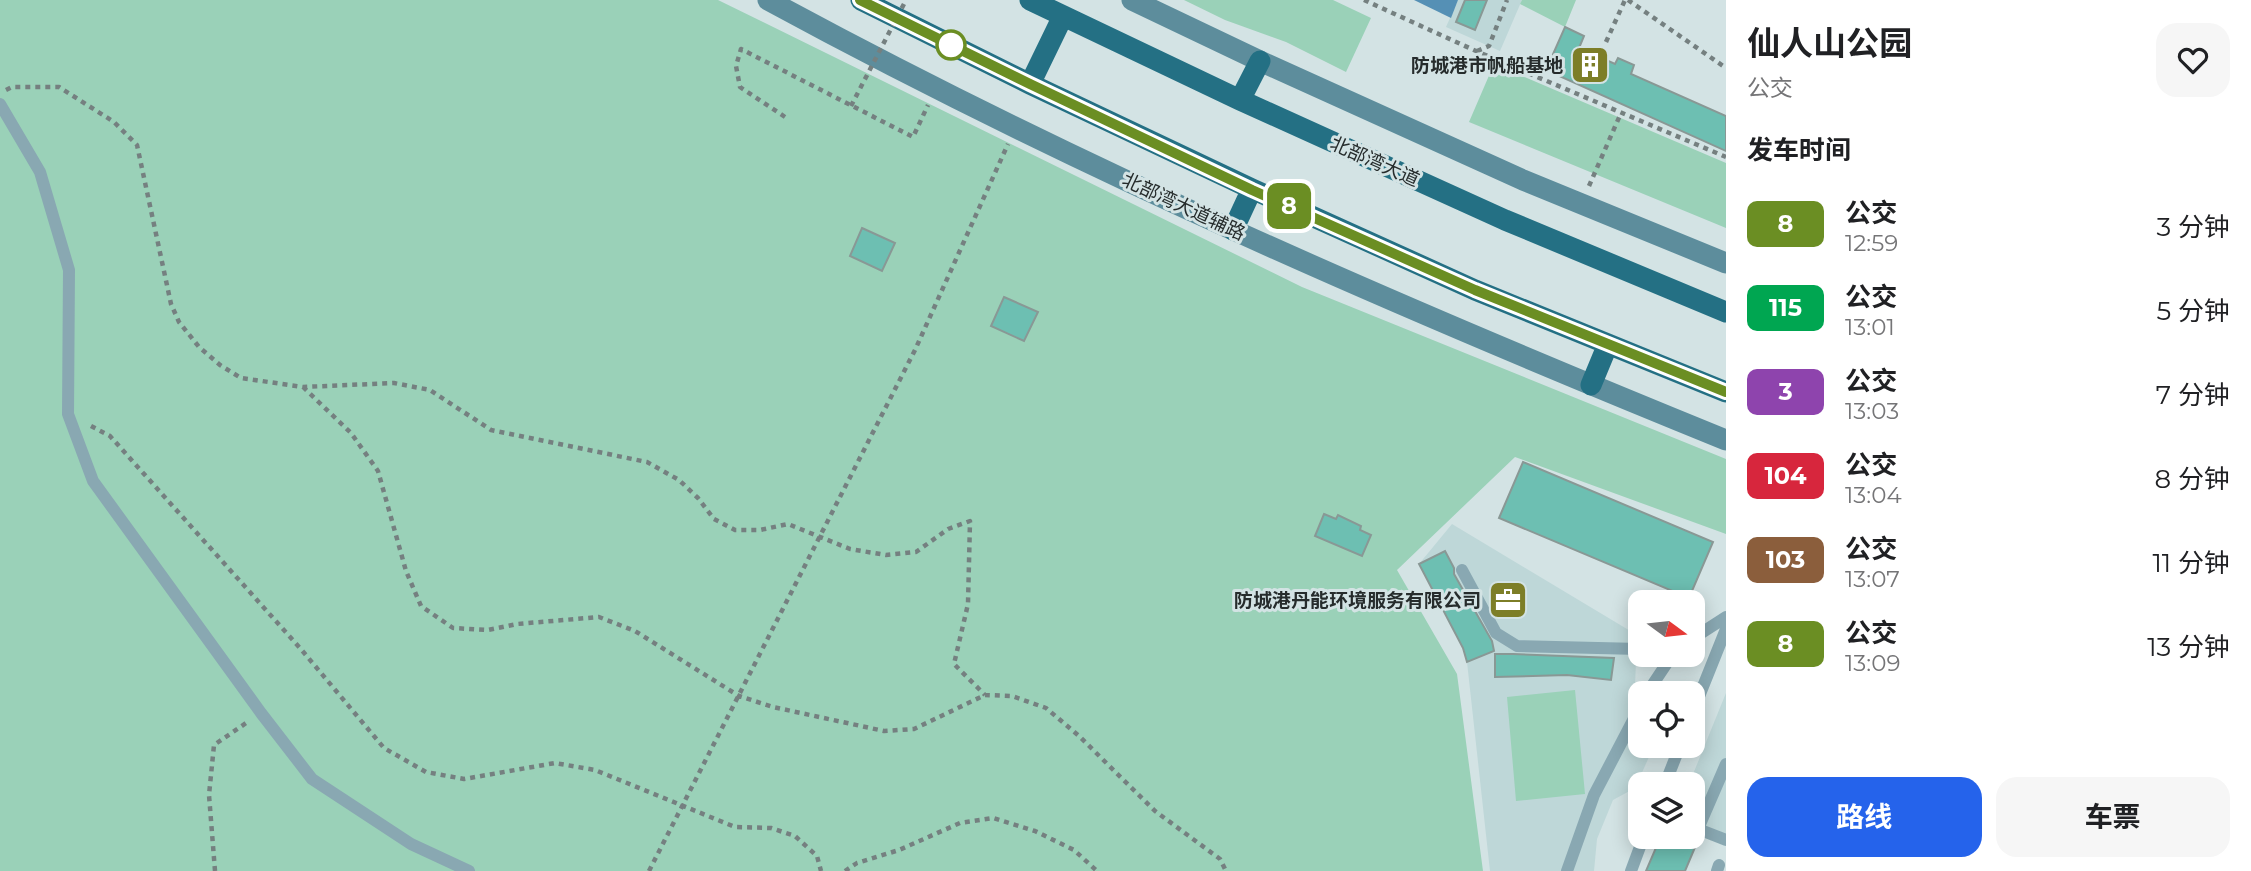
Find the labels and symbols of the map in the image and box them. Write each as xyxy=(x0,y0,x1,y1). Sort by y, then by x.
unlabelled marker xyxy=(936,30,966,60)
building icon: 防城港市帆船基地 xyxy=(1569,44,1611,86)
place label: 防城港市帆船基地 xyxy=(1411,54,1563,77)
street label: 北部湾大道 xyxy=(1327,132,1423,191)
street label: 北部湾大道辅路 xyxy=(1119,168,1249,245)
line badge: 8 xyxy=(1266,183,1312,229)
office icon: 防城港丹能环境服务有限公司 xyxy=(1487,579,1529,621)
place label: 防城港丹能环境服务有限公司 xyxy=(1234,589,1481,612)
north arrow xyxy=(1628,590,1704,667)

